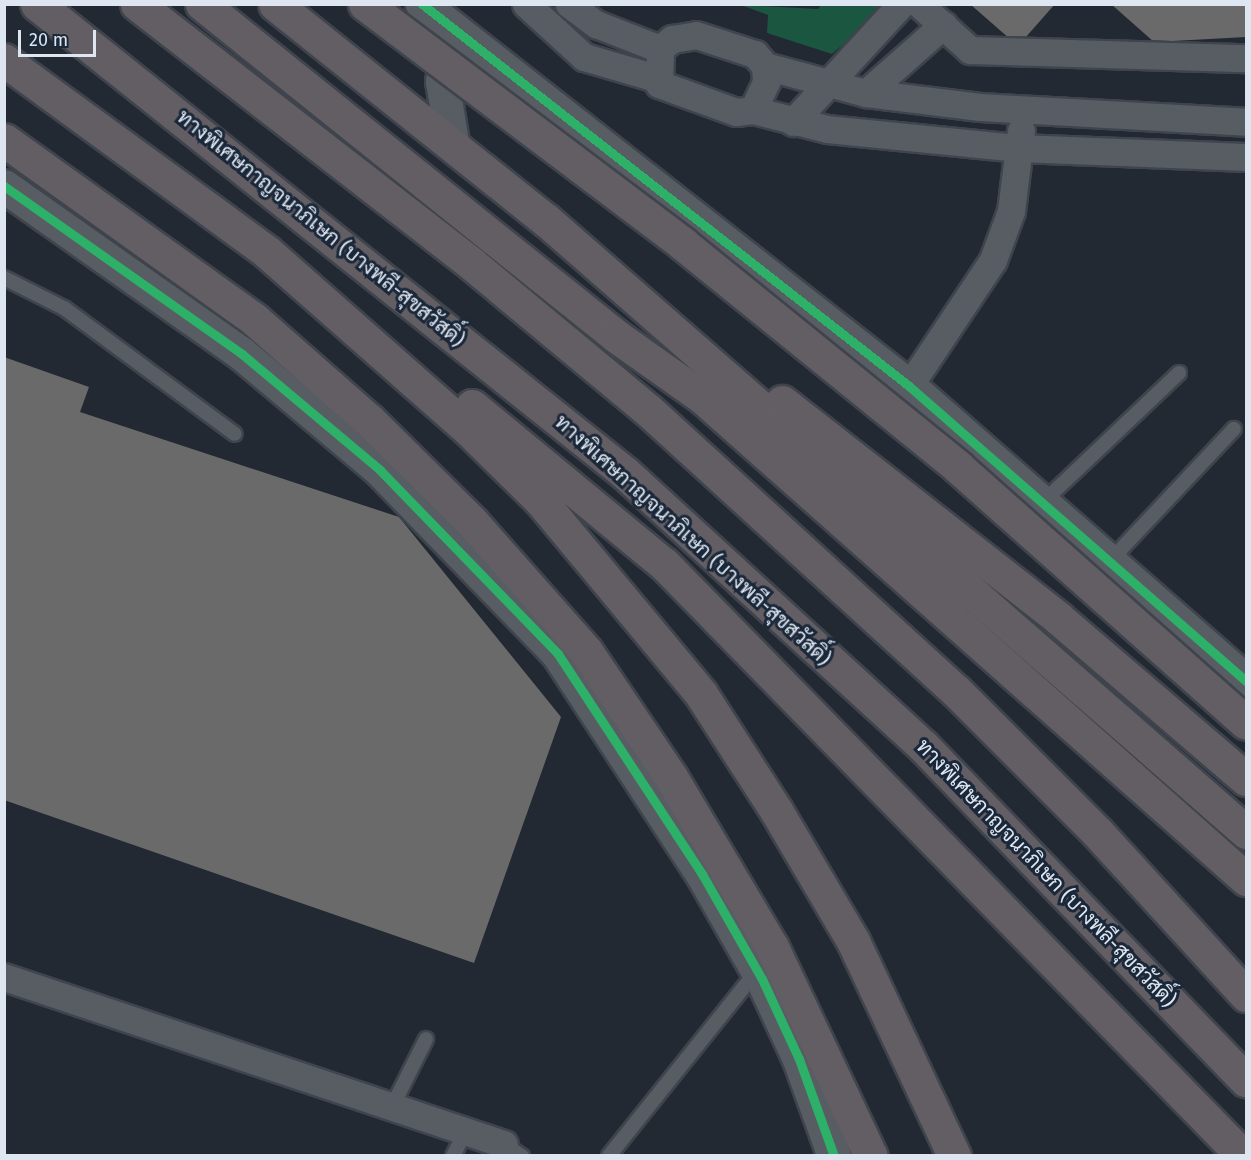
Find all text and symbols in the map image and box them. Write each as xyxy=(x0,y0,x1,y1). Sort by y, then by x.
scale bar xyxy=(21,18,99,56)
text: 20 m xyxy=(29,29,68,51)
street label: ทางพิเศษกาญจนาภิเษก (บางพลี-สุขสวัสดิ์) xyxy=(172,104,470,352)
street label: ทางพิเศษกาญจนาภิเษก (บางพลี-สุขสวัสดิ์) xyxy=(550,409,836,671)
street label: ทางพิเศษกาญจนาภิเษก (บางพลี-สุขสวัสดิ์) xyxy=(911,734,1181,1012)

